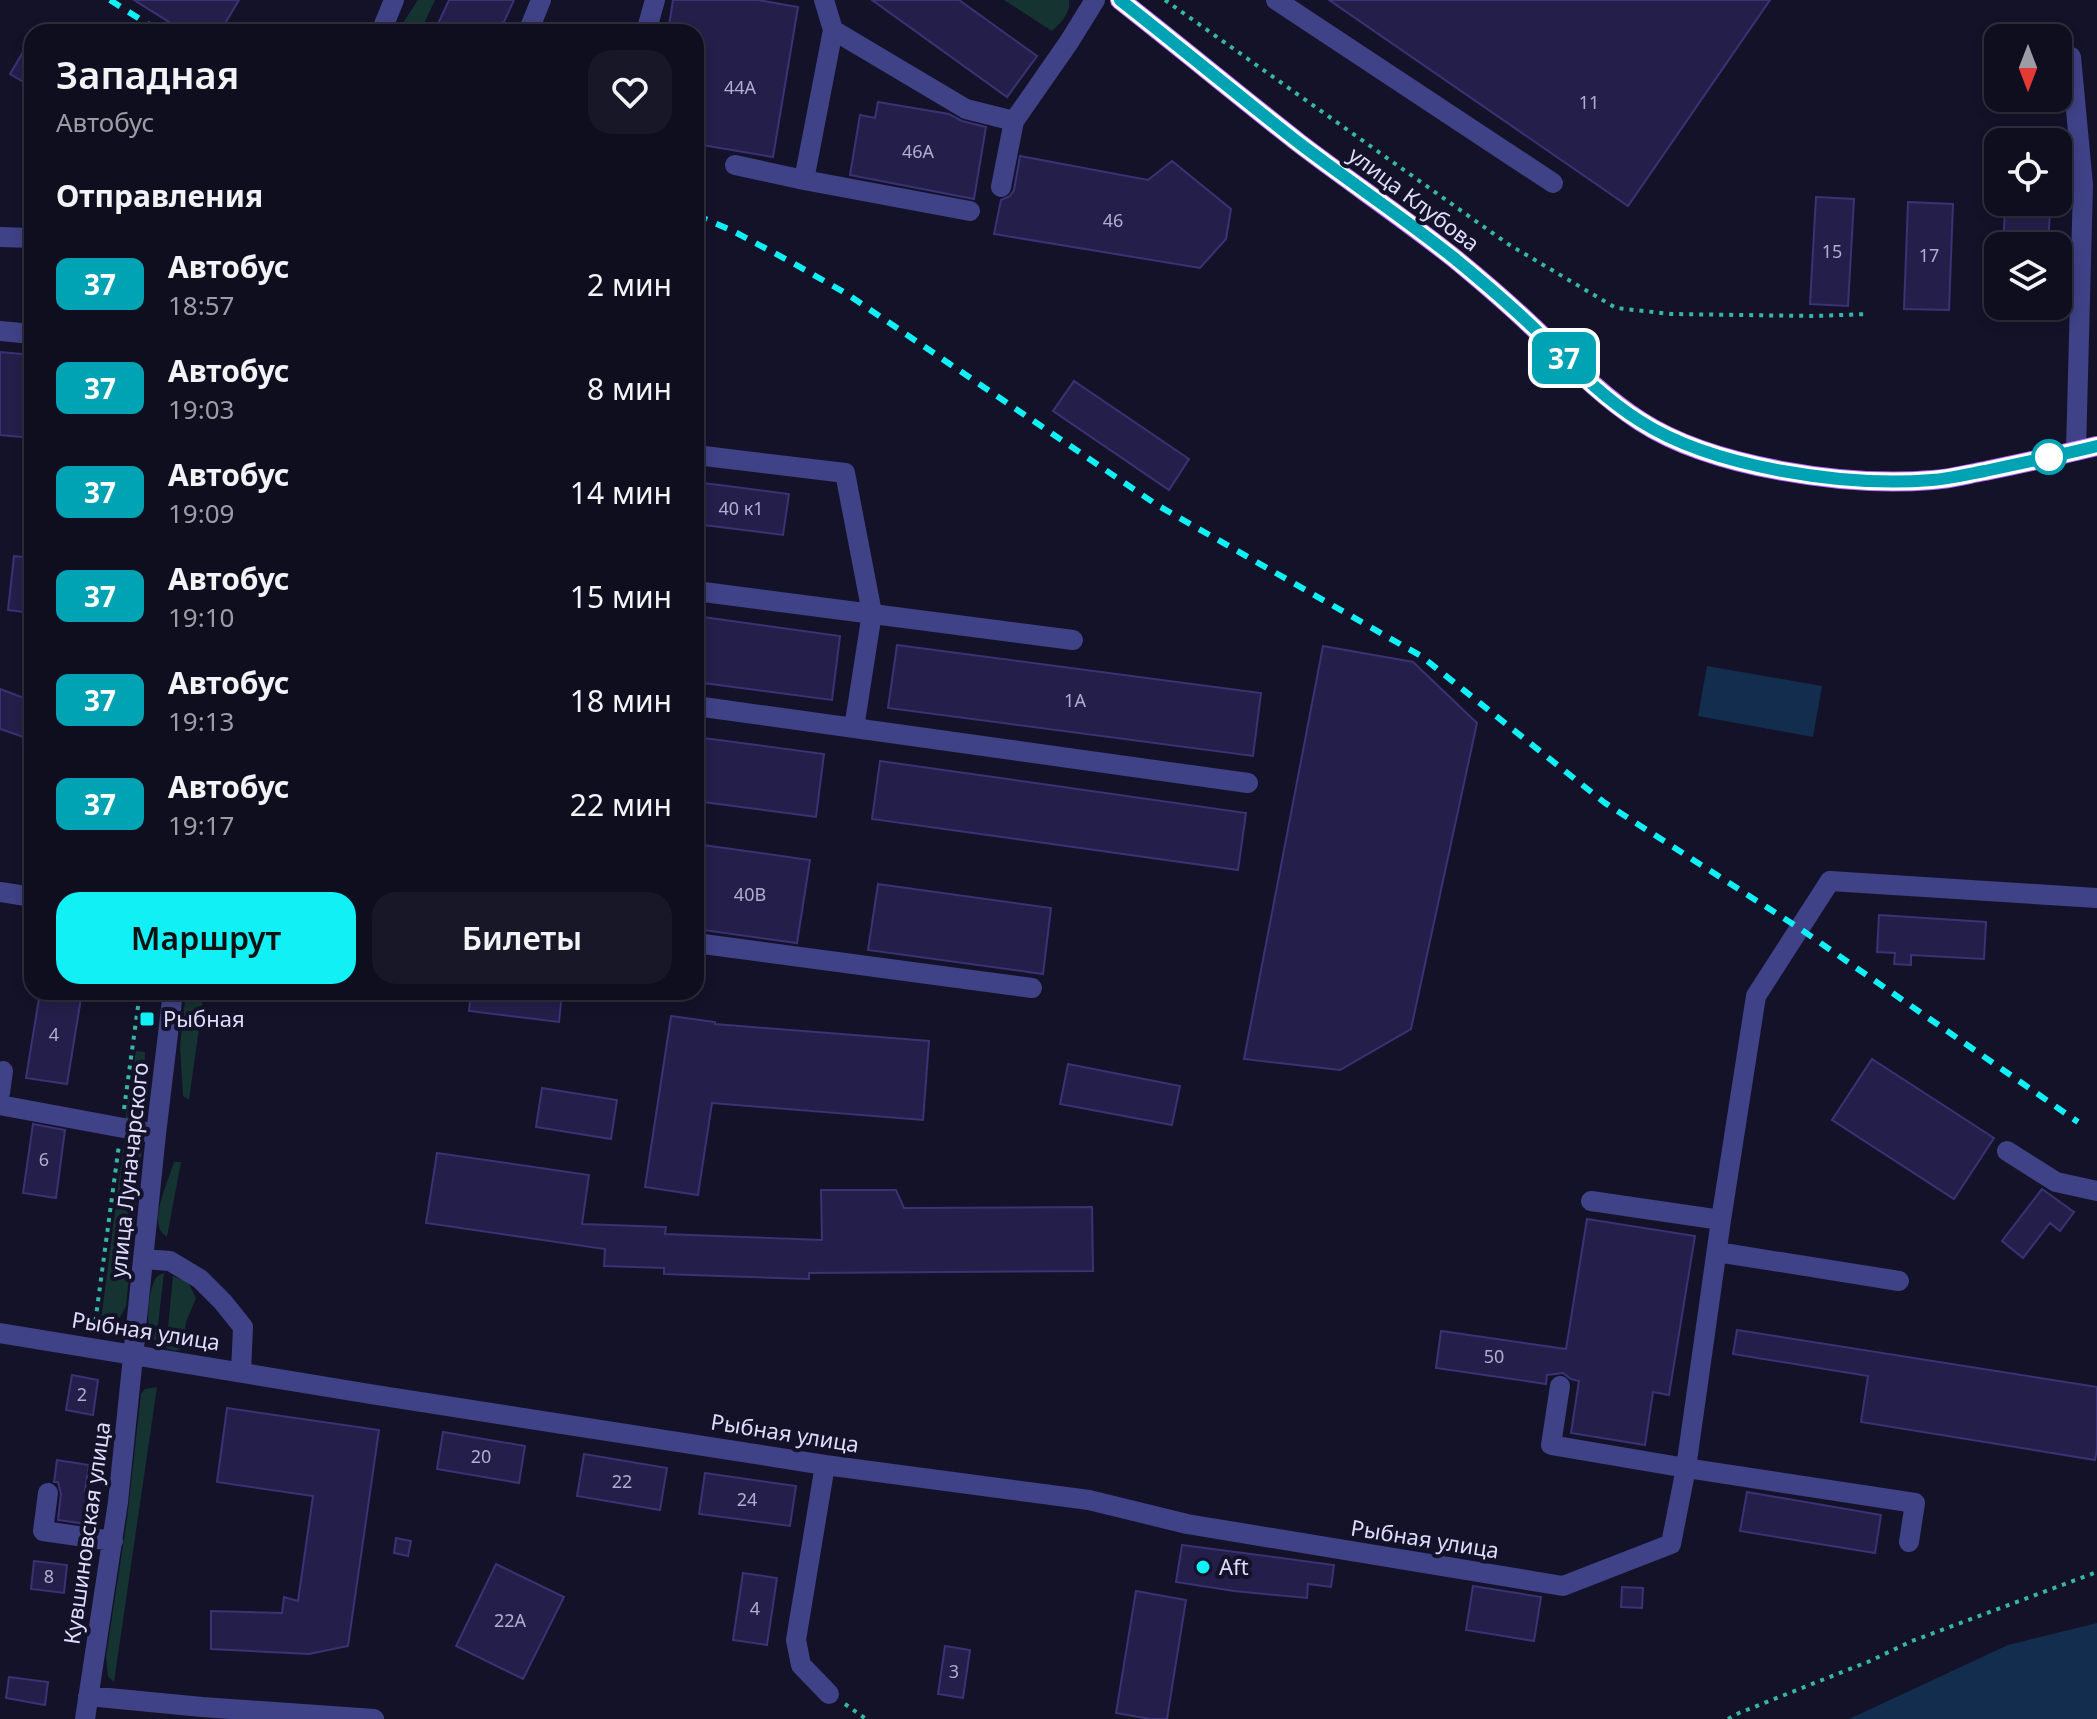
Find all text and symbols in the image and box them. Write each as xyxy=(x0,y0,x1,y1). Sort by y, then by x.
north arrow xyxy=(1984,24,2072,112)
map controls xyxy=(1984,24,2072,320)
text: Западная xyxy=(56,48,239,100)
button: heart xyxy=(588,50,672,134)
house number: 44А xyxy=(724,75,757,99)
house number: 11 xyxy=(1579,90,1599,114)
text: Автобус xyxy=(56,104,154,140)
button: locate xyxy=(1984,128,2072,216)
house number: 46А xyxy=(902,139,935,163)
street label: улица Клубова xyxy=(1343,139,1486,257)
text: Отправления xyxy=(56,175,263,216)
house number: 46 xyxy=(1103,208,1123,232)
button: layers xyxy=(1984,232,2072,320)
house number: 15 xyxy=(1822,239,1842,263)
house number: 17 xyxy=(1919,243,1939,267)
text: Автобус xyxy=(168,246,290,287)
text: 2 мин xyxy=(587,264,672,305)
text: 37 xyxy=(84,265,116,303)
text: 18:57 xyxy=(168,287,234,323)
line badge: 37 xyxy=(1528,332,1600,384)
text: 37 xyxy=(1548,339,1580,377)
text: Автобус xyxy=(168,350,290,391)
text: 8 мин xyxy=(587,368,672,409)
text: 37 xyxy=(84,369,116,407)
text: 19:03 xyxy=(168,391,234,427)
unlabelled marker xyxy=(2032,440,2066,474)
text: Автобус xyxy=(168,454,290,495)
text: 14 мин xyxy=(570,472,672,513)
text: 37 xyxy=(84,473,116,511)
text: 19:09 xyxy=(168,495,234,531)
house number: 40 к1 xyxy=(718,496,764,520)
text: Автобус xyxy=(168,558,290,599)
text: 15 мин xyxy=(570,576,672,617)
text: 37 xyxy=(84,577,116,615)
text: 19:10 xyxy=(168,599,234,635)
text: Автобус xyxy=(168,662,290,703)
text: 18 мин xyxy=(570,680,672,721)
text: 37 xyxy=(84,681,116,719)
house number: 1А xyxy=(1064,688,1086,712)
text: 19:13 xyxy=(168,703,234,739)
text: Автобус xyxy=(168,766,290,807)
text: 22 мин xyxy=(570,784,672,825)
text: 37 xyxy=(84,785,116,823)
text: 19:17 xyxy=(168,807,234,843)
house number: 40В xyxy=(734,882,766,906)
button: Маршрут xyxy=(56,892,356,984)
button: Билеты xyxy=(372,892,672,984)
place label: Рыбная xyxy=(163,1003,245,1033)
marker: Рыбная xyxy=(138,1010,156,1028)
house number: 4 xyxy=(49,1022,59,1046)
street label: улица Луначарского xyxy=(102,1061,154,1279)
house number: 6 xyxy=(39,1147,49,1171)
street label: Рыбная улица xyxy=(70,1303,222,1357)
house number: 50 xyxy=(1484,1344,1504,1368)
house number: 2 xyxy=(77,1382,87,1406)
street label: Рыбная улица xyxy=(709,1405,861,1459)
street label: Кувшиновская улица xyxy=(56,1420,116,1646)
house number: 20 xyxy=(471,1444,491,1468)
house number: 22 xyxy=(612,1469,632,1493)
house number: 24 xyxy=(737,1487,757,1511)
street label: Рыбная улица xyxy=(1349,1511,1501,1565)
place label: Aft xyxy=(1219,1551,1249,1581)
marker: Aft xyxy=(1194,1558,1212,1576)
house number: 8 xyxy=(44,1564,54,1588)
house number: 4 xyxy=(750,1596,760,1620)
house number: 22А xyxy=(494,1608,527,1632)
house number: 3 xyxy=(949,1659,959,1683)

